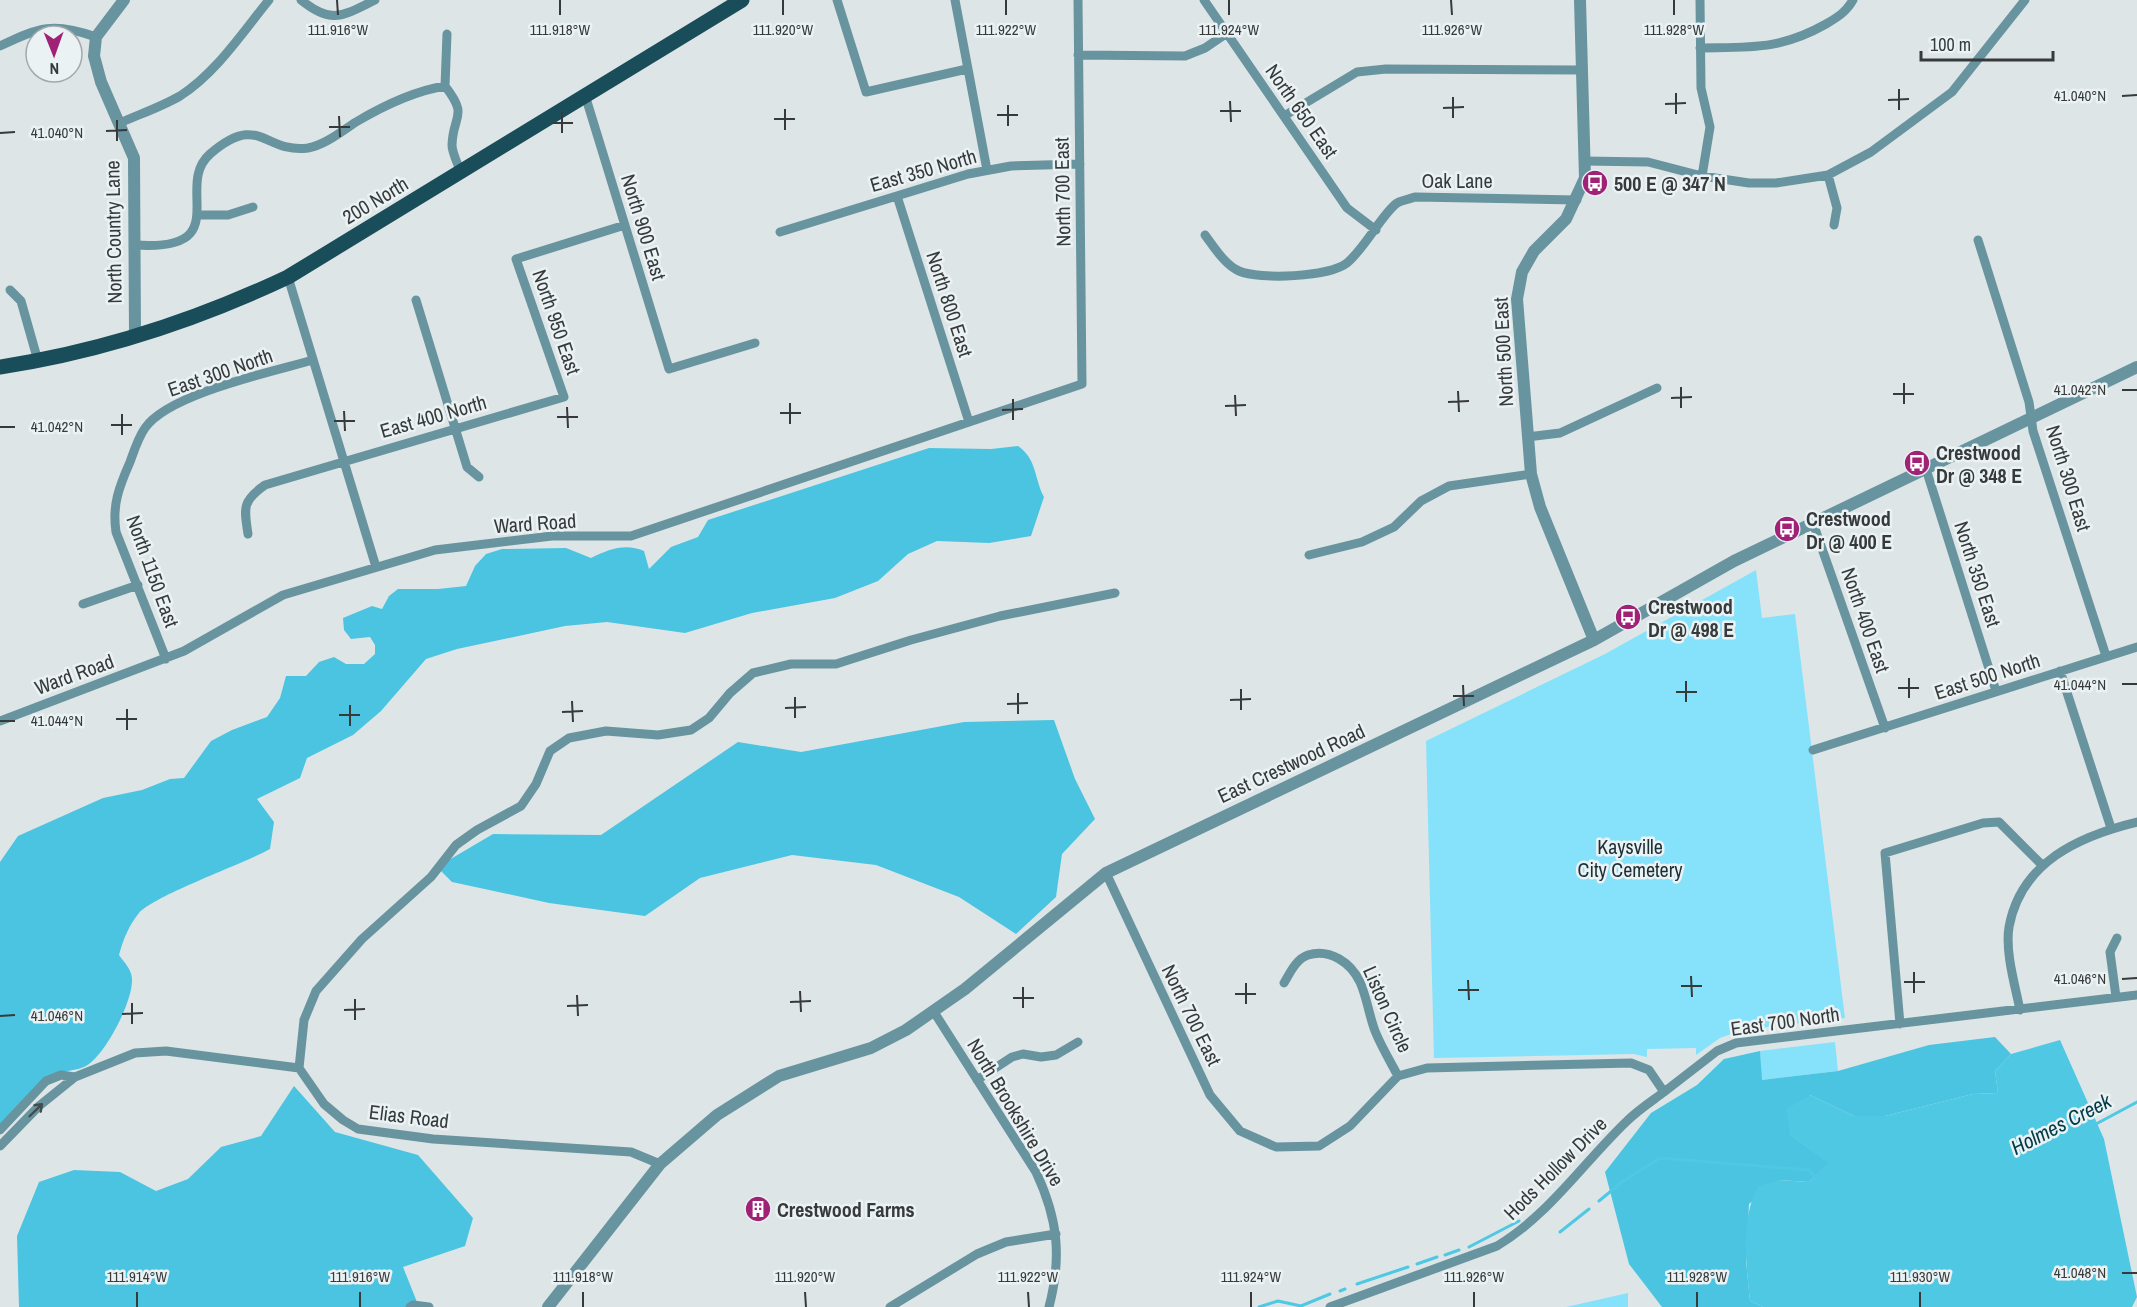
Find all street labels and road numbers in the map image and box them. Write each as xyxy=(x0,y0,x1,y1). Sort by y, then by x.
street label: North 650 East xyxy=(1260,58,1345,164)
street label: North 700 East xyxy=(1048,137,1076,247)
street label: East 350 North xyxy=(867,142,979,198)
street label: North Country Lane xyxy=(98,160,128,304)
street label: Oak Lane xyxy=(1421,167,1493,194)
street label: 200 North xyxy=(337,170,413,230)
street label: North 900 East xyxy=(615,171,673,284)
street label: North 800 East xyxy=(920,248,980,361)
street label: North 950 East xyxy=(526,266,588,379)
street label: North 500 East xyxy=(1487,296,1519,407)
street label: East 300 North xyxy=(164,341,276,403)
street label: East 400 North xyxy=(377,388,489,444)
street label: North 300 East xyxy=(2040,422,2098,535)
street label: Ward Road xyxy=(493,507,577,539)
street label: North 1150 East xyxy=(120,511,186,631)
street label: North 350 East xyxy=(1948,518,2008,631)
street label: North 400 East xyxy=(1835,564,1897,677)
street label: East 500 North xyxy=(1931,646,2043,706)
street label: Ward Road xyxy=(31,647,117,701)
street label: East Crestwood Road xyxy=(1213,717,1369,809)
street label: North 700 East xyxy=(1156,960,1228,1070)
street label: Liston Circle xyxy=(1357,961,1419,1057)
street label: East 700 North xyxy=(1729,1000,1841,1042)
street label: North Brookshire Drive xyxy=(961,1033,1071,1191)
street label: Elias Road xyxy=(368,1098,450,1134)
street label: Hods Hollow Drive xyxy=(1497,1110,1613,1226)

